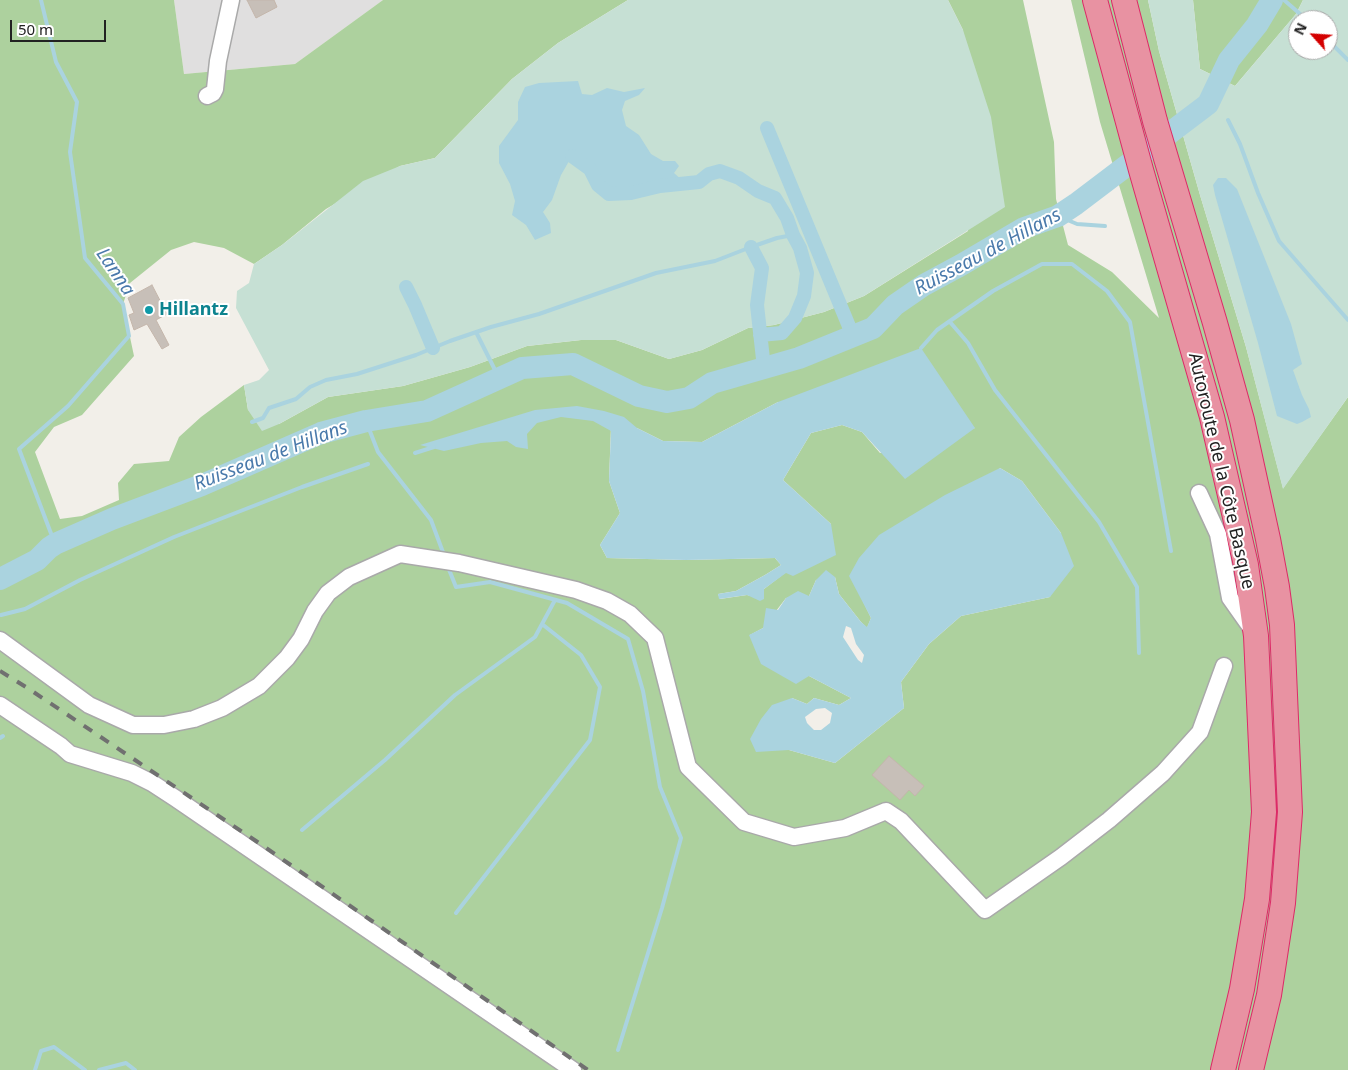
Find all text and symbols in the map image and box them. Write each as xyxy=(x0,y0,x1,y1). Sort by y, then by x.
scale bar xyxy=(12,10,109,42)
north arrow xyxy=(1288,10,1338,60)
text: 50 m xyxy=(18,19,53,39)
text: N xyxy=(1289,19,1311,38)
water label: Ruisseau de Hillans xyxy=(911,204,1065,300)
water label: Lanna xyxy=(91,244,139,300)
place label: Hillantz xyxy=(159,299,228,321)
marker: Hillantz xyxy=(143,304,155,316)
street label: Autoroute de la Côte Basque xyxy=(1183,351,1259,591)
water label: Ruisseau de Hillans xyxy=(191,416,351,496)

